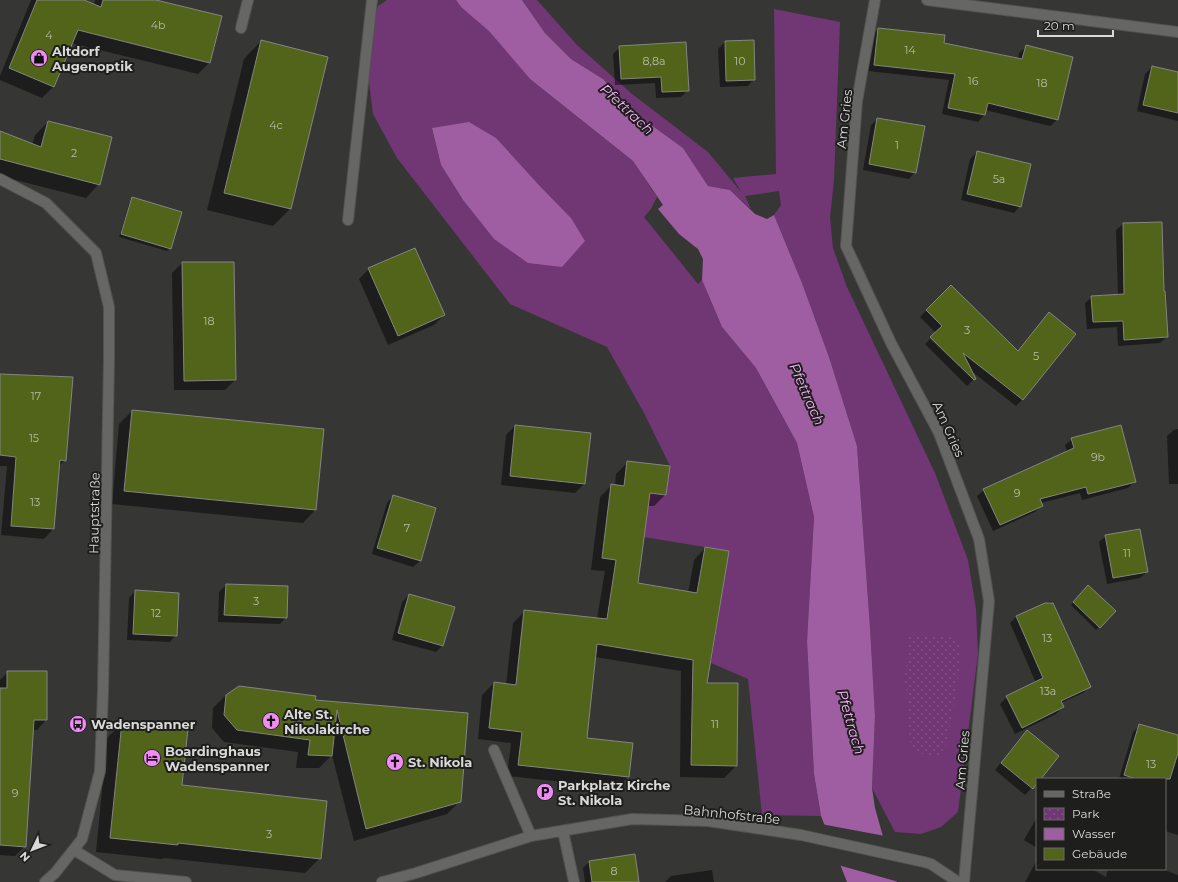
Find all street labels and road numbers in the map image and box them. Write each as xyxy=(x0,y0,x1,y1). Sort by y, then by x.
street label: Am Gries xyxy=(833,89,855,149)
street label: Am Gries xyxy=(930,399,968,459)
street label: Hauptstraße xyxy=(85,472,103,554)
street label: Am Gries xyxy=(951,730,973,790)
street label: Bahnhofstraße xyxy=(683,801,781,827)

